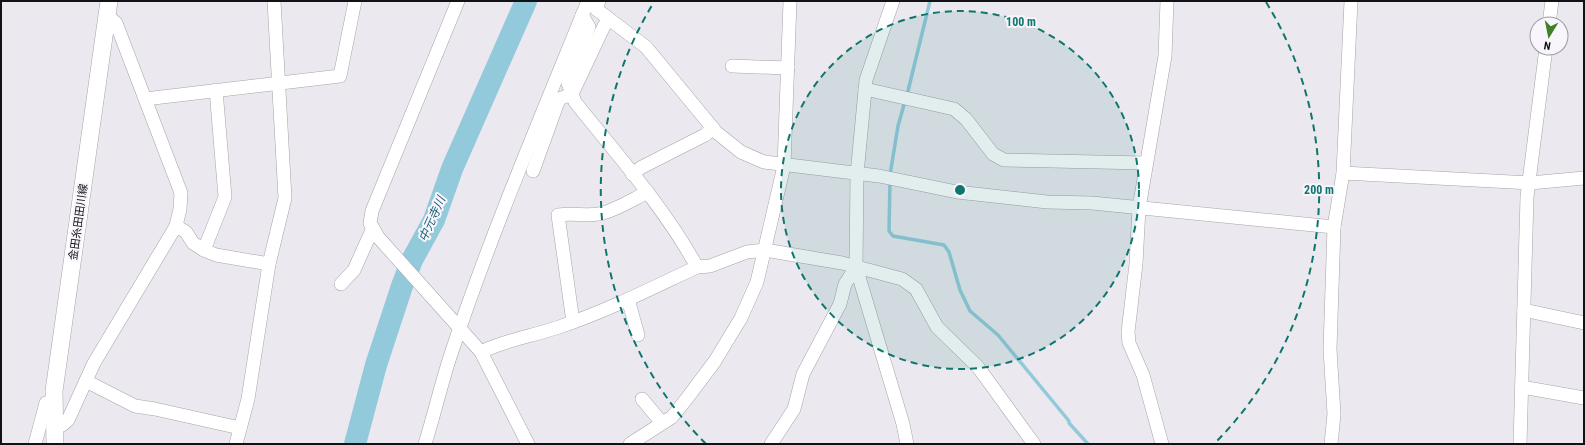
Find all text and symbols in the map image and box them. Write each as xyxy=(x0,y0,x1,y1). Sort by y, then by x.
text: 100 m xyxy=(1006,15,1036,29)
north arrow xyxy=(1529,16,1569,56)
text: N xyxy=(1543,38,1552,52)
street label: 金田糸田田川線 xyxy=(67,183,90,261)
centre of rings xyxy=(953,183,967,197)
text: 200 m xyxy=(1304,183,1334,197)
water label: 中元寺川 xyxy=(416,192,449,244)

